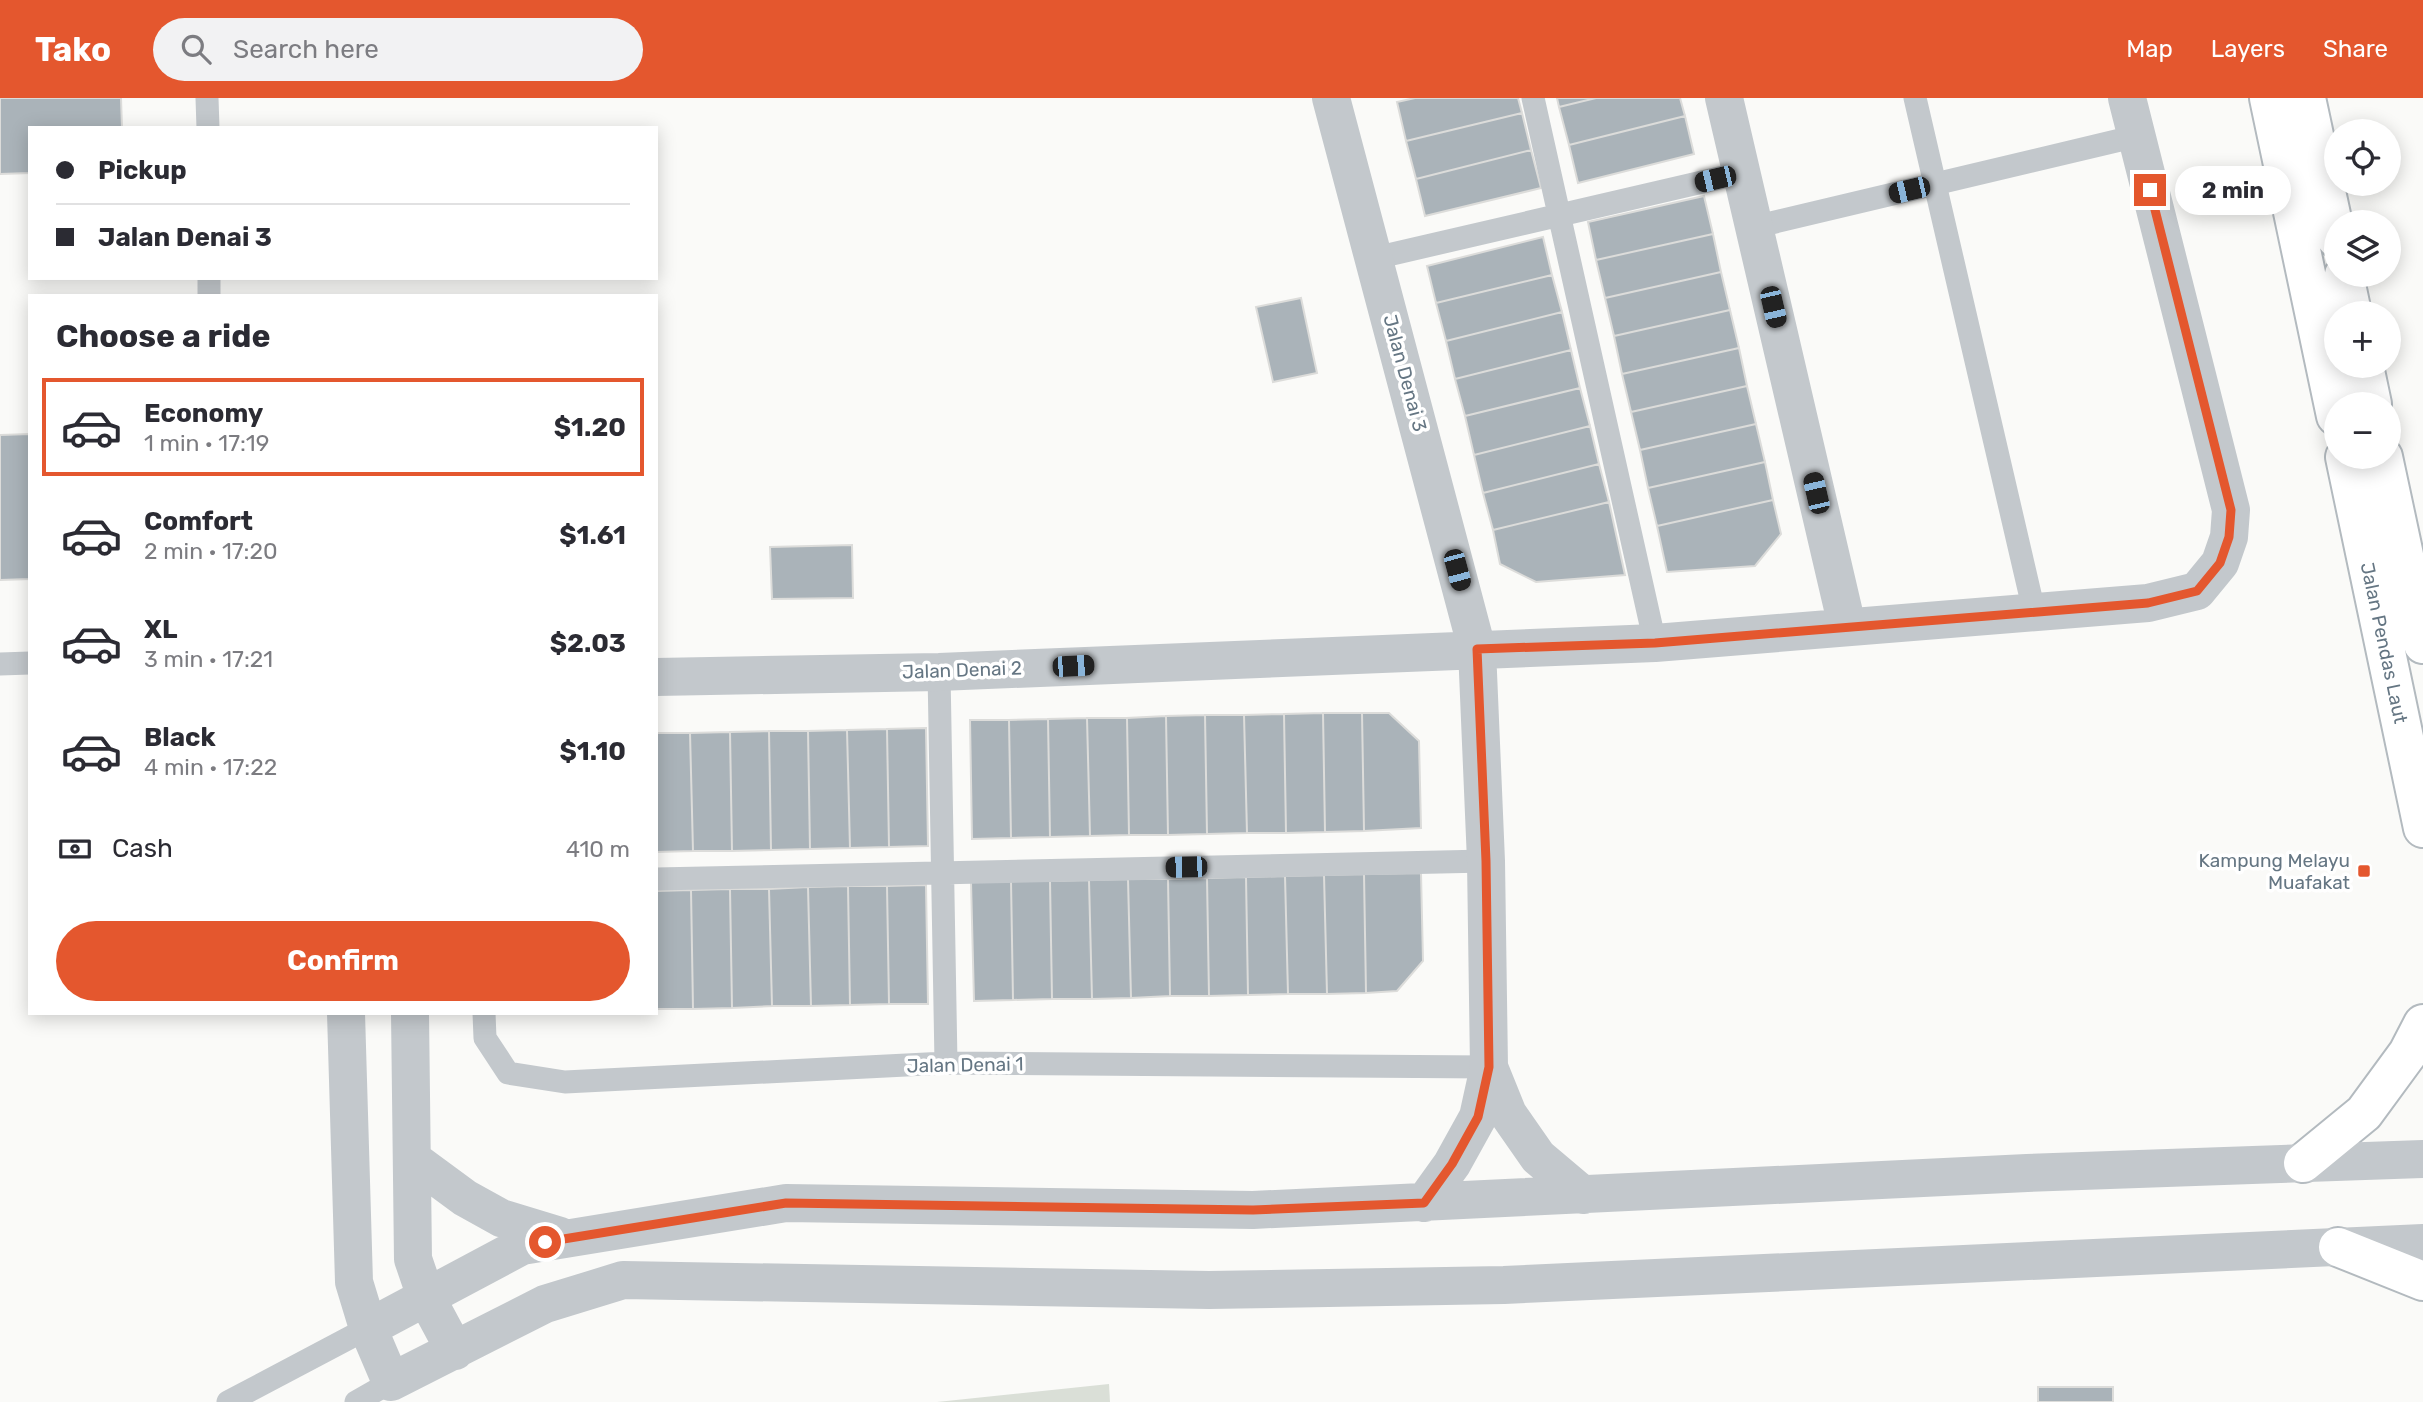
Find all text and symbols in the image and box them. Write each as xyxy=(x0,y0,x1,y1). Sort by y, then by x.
search box xyxy=(153,18,643,81)
text: Tako xyxy=(35,30,111,69)
icon: search xyxy=(177,30,215,68)
text: Search here xyxy=(233,34,379,65)
text: Map xyxy=(2126,35,2173,63)
text: Layers xyxy=(2211,35,2285,63)
text: Share xyxy=(2323,35,2388,63)
map controls xyxy=(2324,119,2401,469)
button: locate xyxy=(2324,119,2401,196)
text: Pickup xyxy=(98,155,187,186)
car xyxy=(1693,164,1738,194)
callout: 2 min xyxy=(2174,166,2290,214)
route end xyxy=(2134,174,2166,206)
car xyxy=(1887,175,1932,205)
text: 2 min xyxy=(2202,176,2264,204)
button: layers xyxy=(2324,210,2401,287)
text: Jalan Denai 3 xyxy=(98,222,272,253)
car xyxy=(1759,284,1788,330)
button: + xyxy=(2324,301,2401,378)
street label: Jalan Denai 3 xyxy=(1378,312,1432,434)
text: Choose a ride xyxy=(56,317,270,355)
button: − xyxy=(2324,392,2401,469)
icon: car xyxy=(60,396,123,459)
text: Economy xyxy=(144,398,263,429)
text: $1.20 xyxy=(554,412,626,443)
text: 1 min · 17:19 xyxy=(144,429,269,457)
car xyxy=(1802,470,1831,516)
icon: car xyxy=(60,504,123,567)
text: Comfort xyxy=(144,506,253,537)
text: $1.61 xyxy=(559,520,626,551)
text: 2 min · 17:20 xyxy=(144,537,278,565)
car xyxy=(1442,547,1473,593)
street label: Jalan Pendas Laut xyxy=(2356,560,2412,726)
icon: car xyxy=(60,612,123,675)
text: XL xyxy=(144,614,177,645)
text: $2.03 xyxy=(550,628,626,659)
text: 3 min · 17:21 xyxy=(144,645,273,673)
car xyxy=(1052,654,1095,678)
street label: Jalan Denai 2 xyxy=(902,656,1022,684)
icon: car xyxy=(60,720,123,783)
text: Black xyxy=(144,722,216,753)
text: $1.10 xyxy=(559,736,626,767)
text: 4 min · 17:22 xyxy=(144,753,277,781)
icon: cash xyxy=(56,830,94,868)
text: Cash xyxy=(112,833,173,864)
text: 410 m xyxy=(566,835,630,863)
place label: Kampung Melayu Muafakat xyxy=(2199,849,2351,894)
car xyxy=(1165,856,1208,878)
marker: Kampung Melayu Muafakat xyxy=(2356,863,2372,879)
button: Confirm xyxy=(56,921,630,1001)
street label: Jalan Denai 1 xyxy=(906,1052,1024,1078)
route start xyxy=(529,1226,561,1258)

